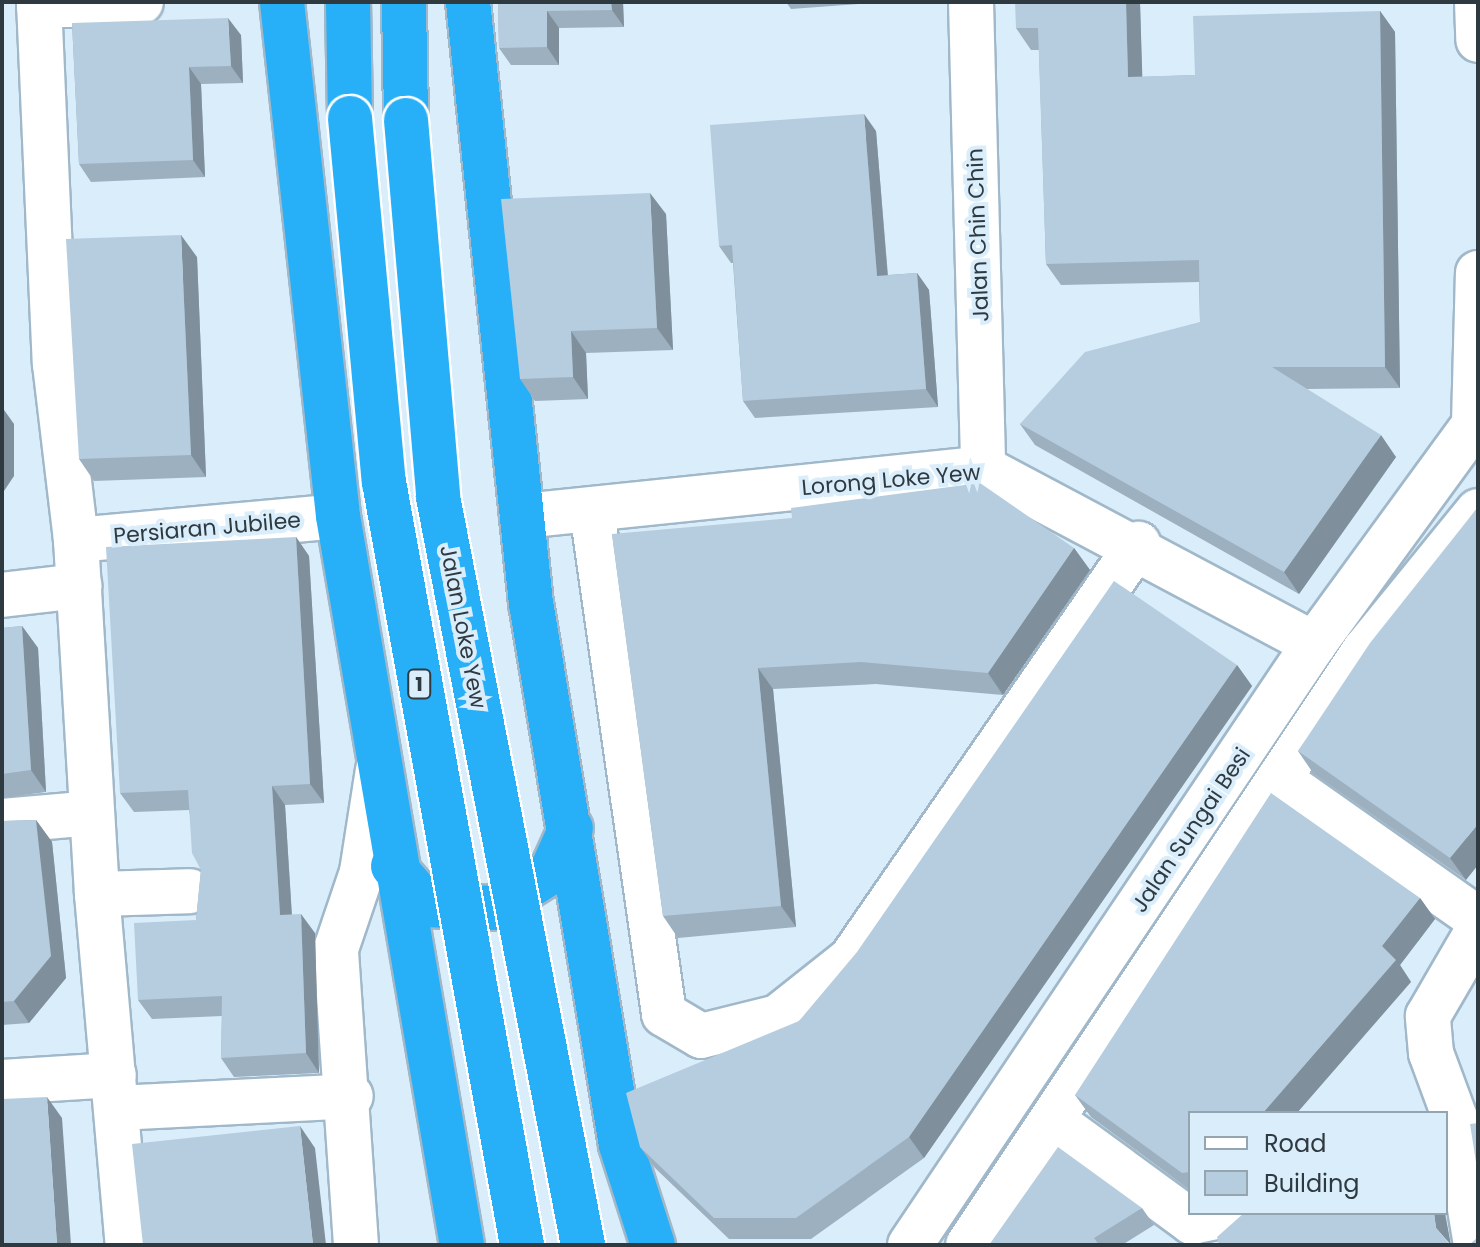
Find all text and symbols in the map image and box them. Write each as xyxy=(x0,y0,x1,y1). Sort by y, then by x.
street label: Jalan Chin Chin xyxy=(962,148,994,322)
street label: Lorong Loke Yew xyxy=(800,459,982,501)
street label: Persiaran Jubilee xyxy=(112,507,302,549)
street label: Jalan Loke Yew xyxy=(434,543,492,711)
road number: 1 xyxy=(407,668,431,700)
street label: Jalan Sungai Besi xyxy=(1126,743,1256,917)
legend xyxy=(1188,1111,1448,1215)
text: Road xyxy=(1264,1127,1326,1160)
text: Building xyxy=(1264,1167,1360,1200)

